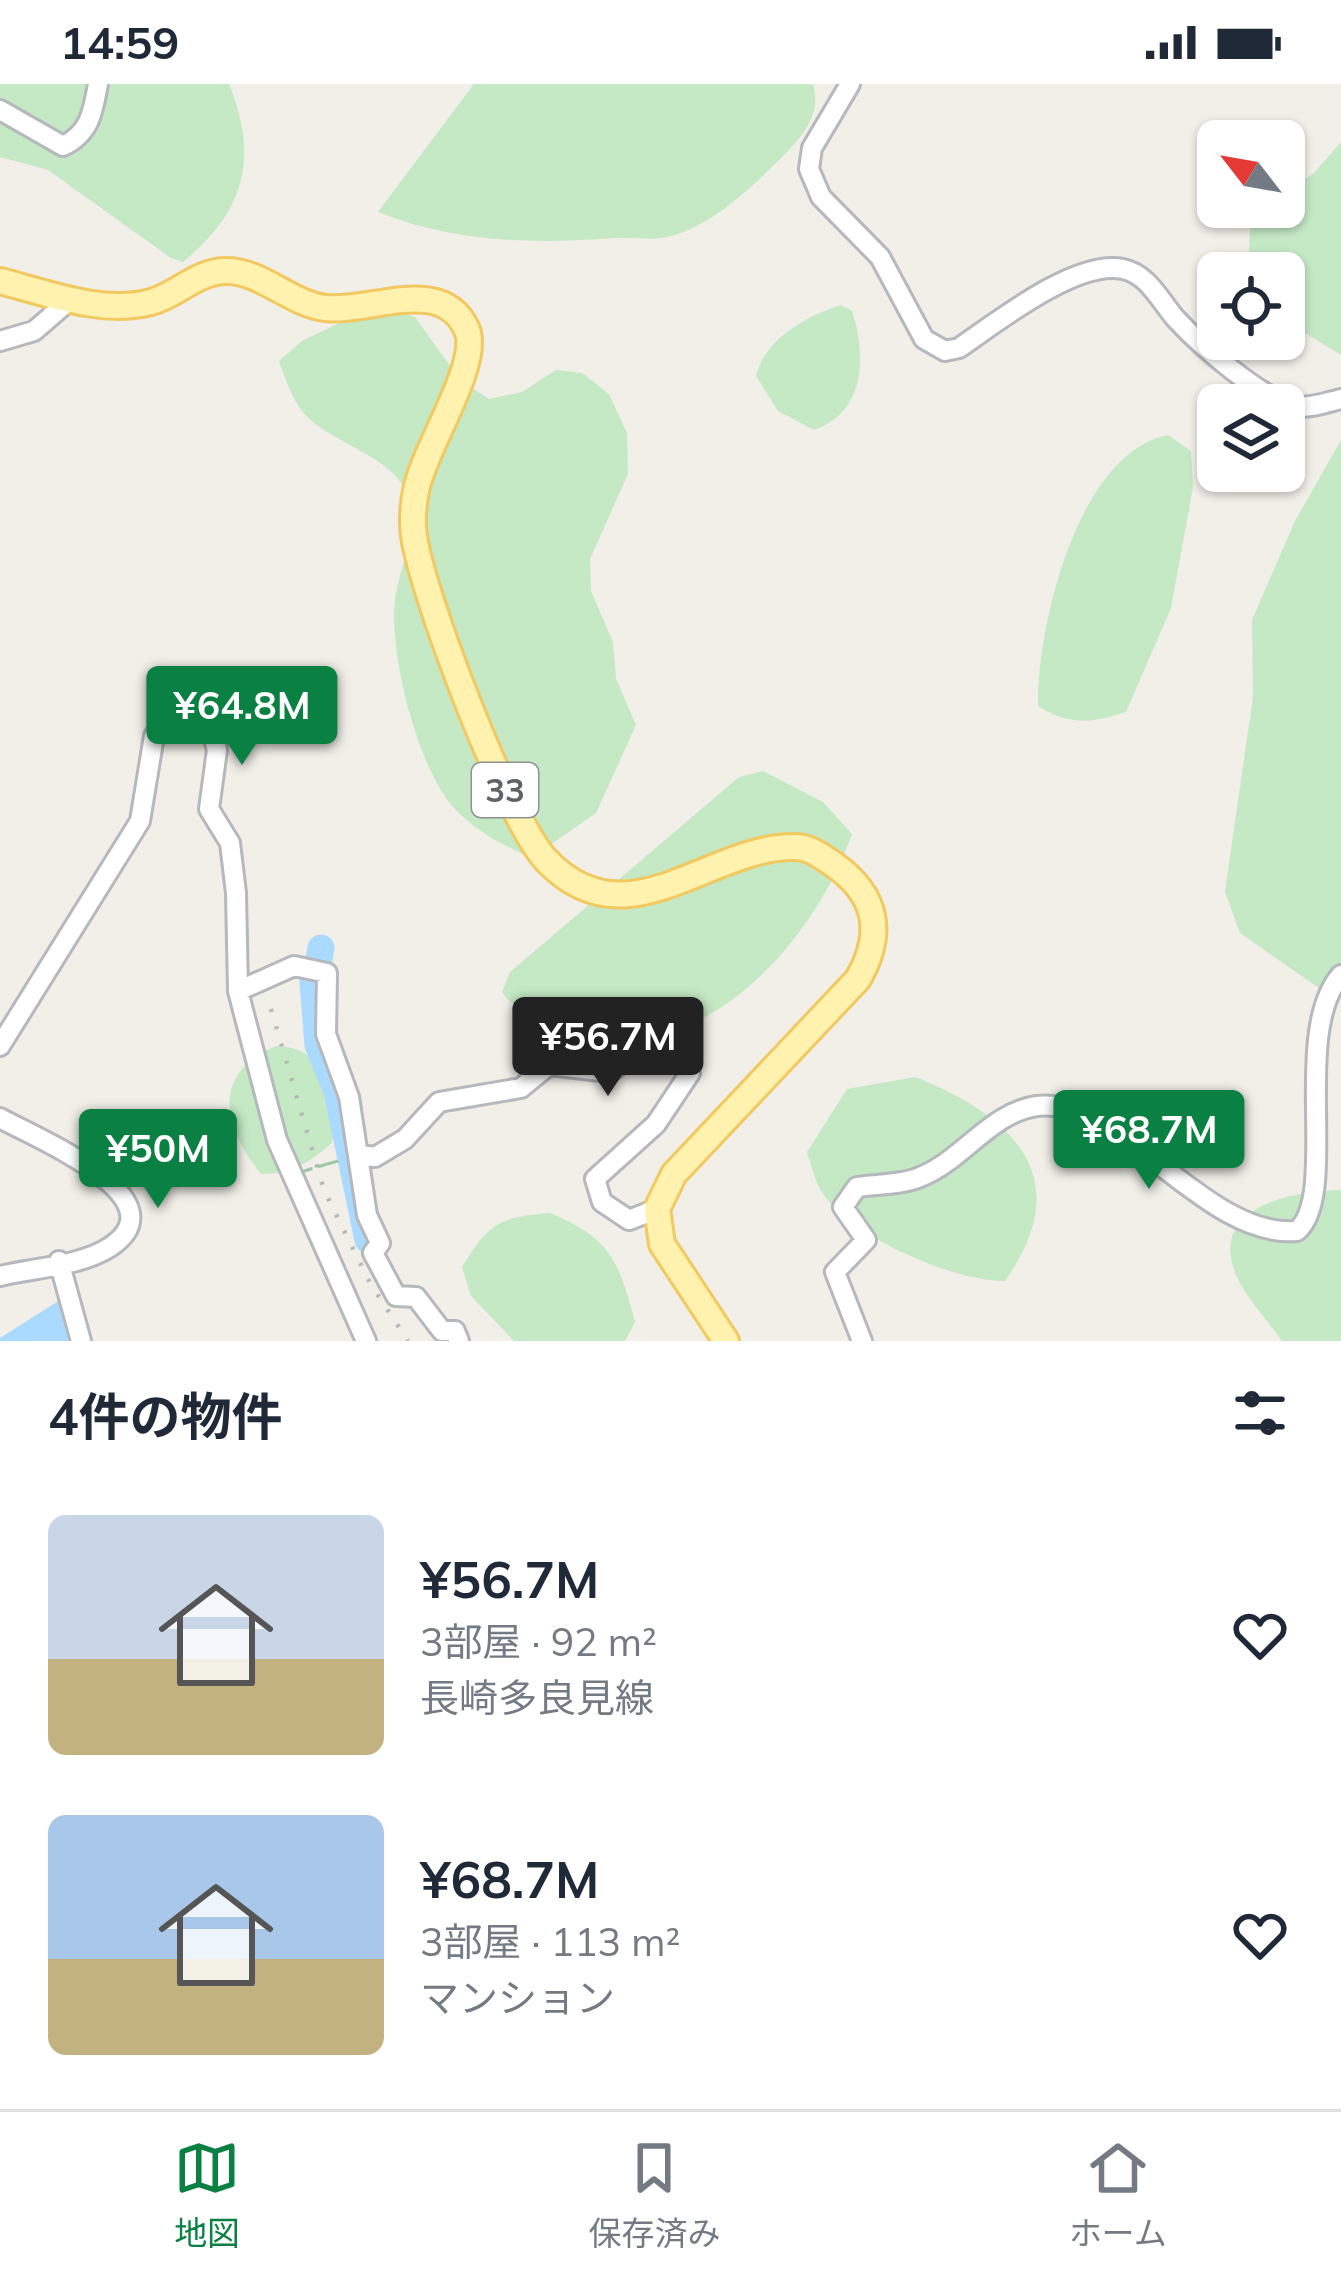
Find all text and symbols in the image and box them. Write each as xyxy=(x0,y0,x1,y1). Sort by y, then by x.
text: 14:59 xyxy=(60,14,179,70)
north arrow xyxy=(1197,120,1305,228)
map controls xyxy=(1197,120,1305,492)
button: locate xyxy=(1197,252,1305,360)
button: layers xyxy=(1197,384,1305,492)
pin: ¥64.8M xyxy=(144,666,340,768)
text: ¥64.8M xyxy=(173,680,311,729)
road number: 33 xyxy=(472,763,538,817)
pin: ¥56.7M xyxy=(510,997,706,1099)
text: ¥56.7M xyxy=(539,1011,677,1060)
pin: ¥68.7M xyxy=(1051,1090,1247,1192)
text: ¥68.7M xyxy=(1080,1104,1218,1153)
pin: ¥50M xyxy=(87,1109,229,1211)
text: ¥50M xyxy=(106,1123,210,1172)
icon: filters xyxy=(1227,1380,1293,1446)
text: 4件の物件 xyxy=(48,1384,283,1448)
text: ¥56.7M xyxy=(420,1547,599,1611)
icon: home xyxy=(144,1563,288,1707)
icon: heart xyxy=(1227,1602,1293,1668)
text: 3部屋 · 92 m² xyxy=(420,1617,657,1666)
text: 長崎多良見線 xyxy=(420,1673,654,1722)
text: ¥68.7M xyxy=(420,1847,599,1911)
icon: home xyxy=(144,1863,288,2007)
icon: heart xyxy=(1227,1902,1293,1968)
text: 3部屋 · 113 m² xyxy=(420,1917,680,1966)
text: マンション xyxy=(420,1973,615,2022)
tab: 地図 xyxy=(174,2135,240,2255)
tab: 保存済み xyxy=(588,2135,720,2255)
tab: ホーム xyxy=(1069,2135,1167,2255)

